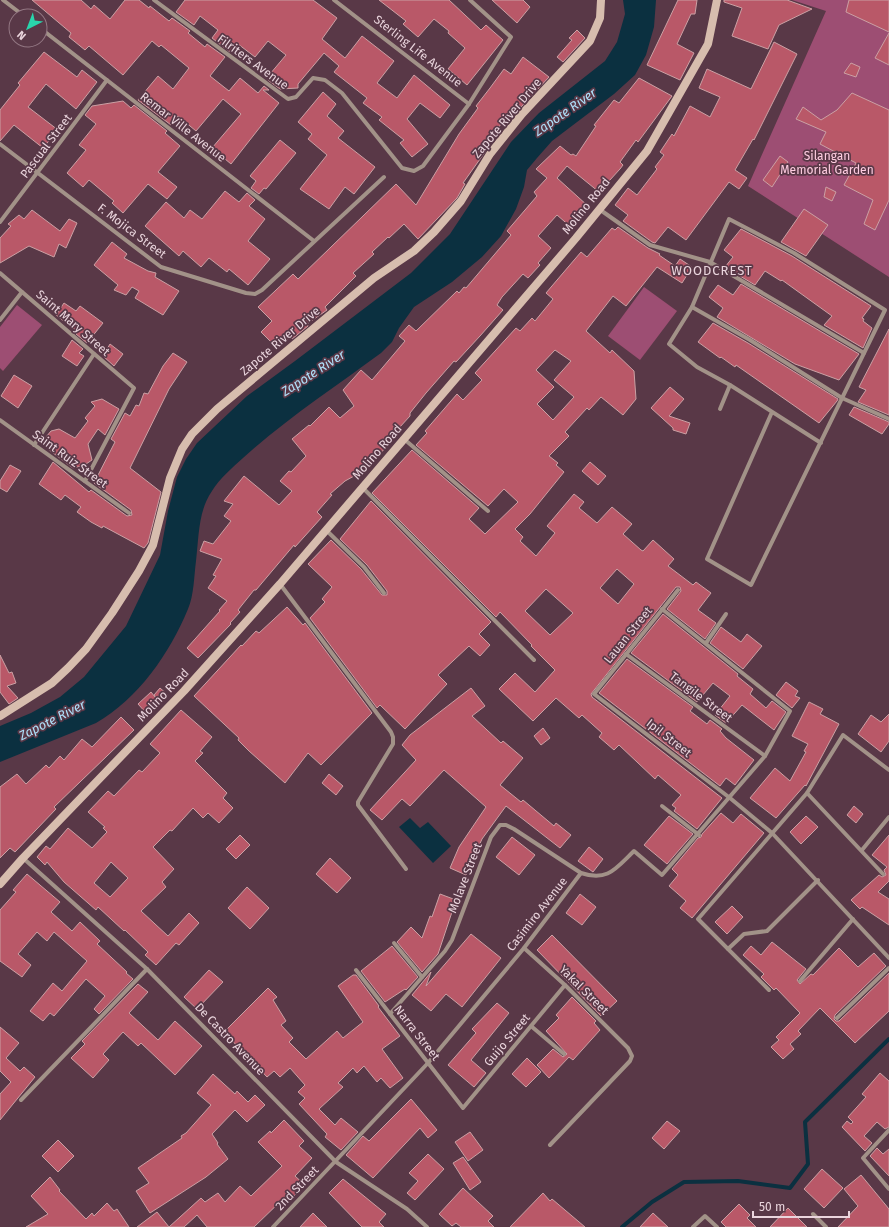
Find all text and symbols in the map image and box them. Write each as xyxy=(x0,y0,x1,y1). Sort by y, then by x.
north arrow xyxy=(8,8,48,48)
street label: Sterling Life Avenue xyxy=(371,12,465,90)
text: N xyxy=(15,28,29,42)
street label: Filriters Avenue xyxy=(215,32,291,92)
street label: Zapote River Drive xyxy=(470,75,544,161)
water label: Zapote River xyxy=(530,84,600,140)
street label: Remar Ville Avenue xyxy=(137,89,229,165)
street label: Pascual Street xyxy=(17,111,75,181)
park label: Silangan Memorial Garden xyxy=(780,149,874,177)
street label: Molino Road xyxy=(559,175,613,237)
street label: F. Mojica Street xyxy=(95,201,169,262)
district label: WOODCREST xyxy=(671,263,753,278)
street label: Saint Mary Street xyxy=(33,287,113,359)
street label: Zapote River Drive xyxy=(237,303,323,379)
water label: Zapote River xyxy=(278,347,348,399)
street label: Molino Road xyxy=(349,422,405,482)
street label: Saint Ruiz Street xyxy=(30,427,111,491)
street label: Lauan Street xyxy=(601,603,655,666)
street label: Molino Road xyxy=(134,666,192,724)
street label: Tangile Street xyxy=(667,669,735,725)
water label: Zapote River xyxy=(15,696,89,744)
street label: Ipil Street xyxy=(644,716,695,760)
street label: Molave Street xyxy=(445,840,485,915)
street label: Casimiro Avenue xyxy=(504,874,570,954)
street label: Yakal Street xyxy=(556,962,612,1018)
street label: De Castro Avenue xyxy=(192,1000,268,1078)
street label: Narra Street xyxy=(391,1003,443,1064)
street label: Guijo Street xyxy=(481,1010,533,1069)
street label: 2nd Street xyxy=(273,1163,322,1213)
scale bar xyxy=(753,1193,849,1219)
text: 50 m xyxy=(759,1200,785,1214)

